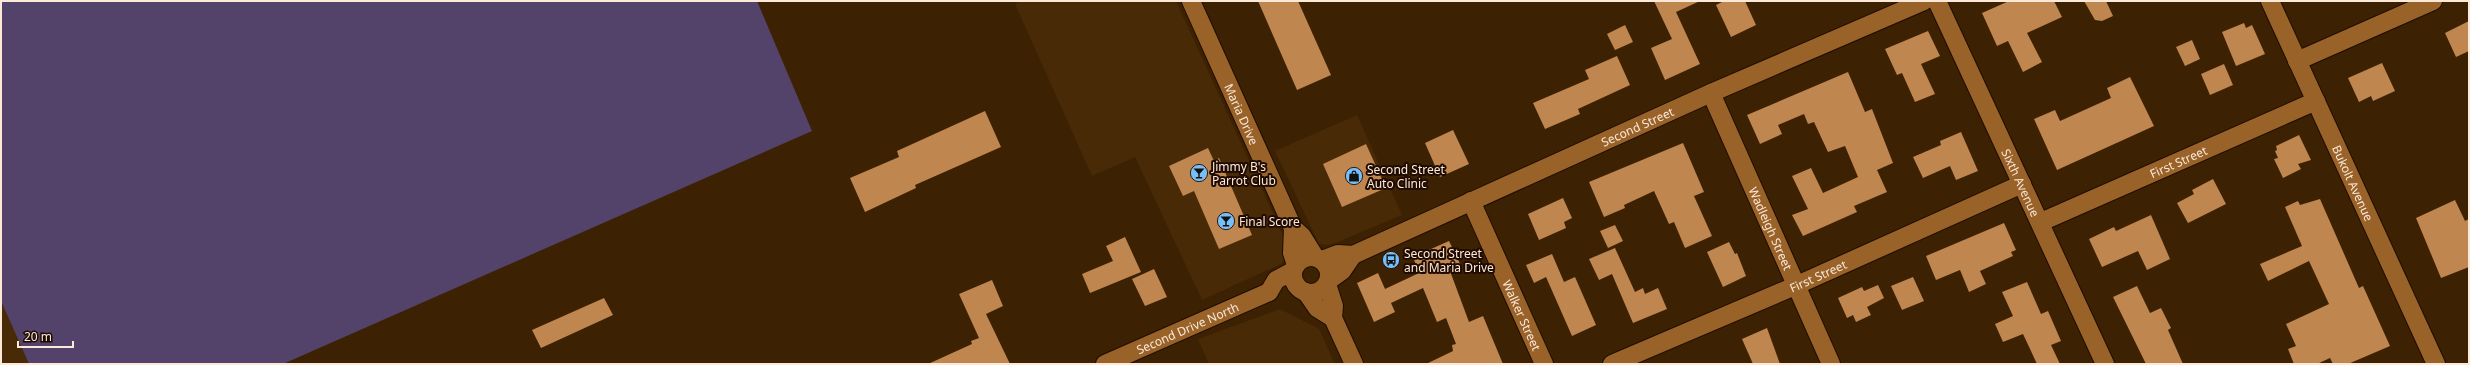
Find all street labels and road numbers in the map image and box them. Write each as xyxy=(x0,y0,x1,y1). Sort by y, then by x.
street label: Maria Drive xyxy=(1221,81,1263,148)
street label: Second Street xyxy=(1598,102,1677,150)
street label: First Street xyxy=(2147,141,2210,182)
street label: Bukolt Avenue xyxy=(2328,142,2378,224)
street label: Sixth Avenue xyxy=(1998,146,2044,219)
street label: Wadleigh Street xyxy=(1745,184,1797,273)
street label: First Street xyxy=(1787,255,1850,296)
street label: Walker Street xyxy=(1499,277,1546,354)
street label: Second Drive North xyxy=(1133,298,1241,358)

